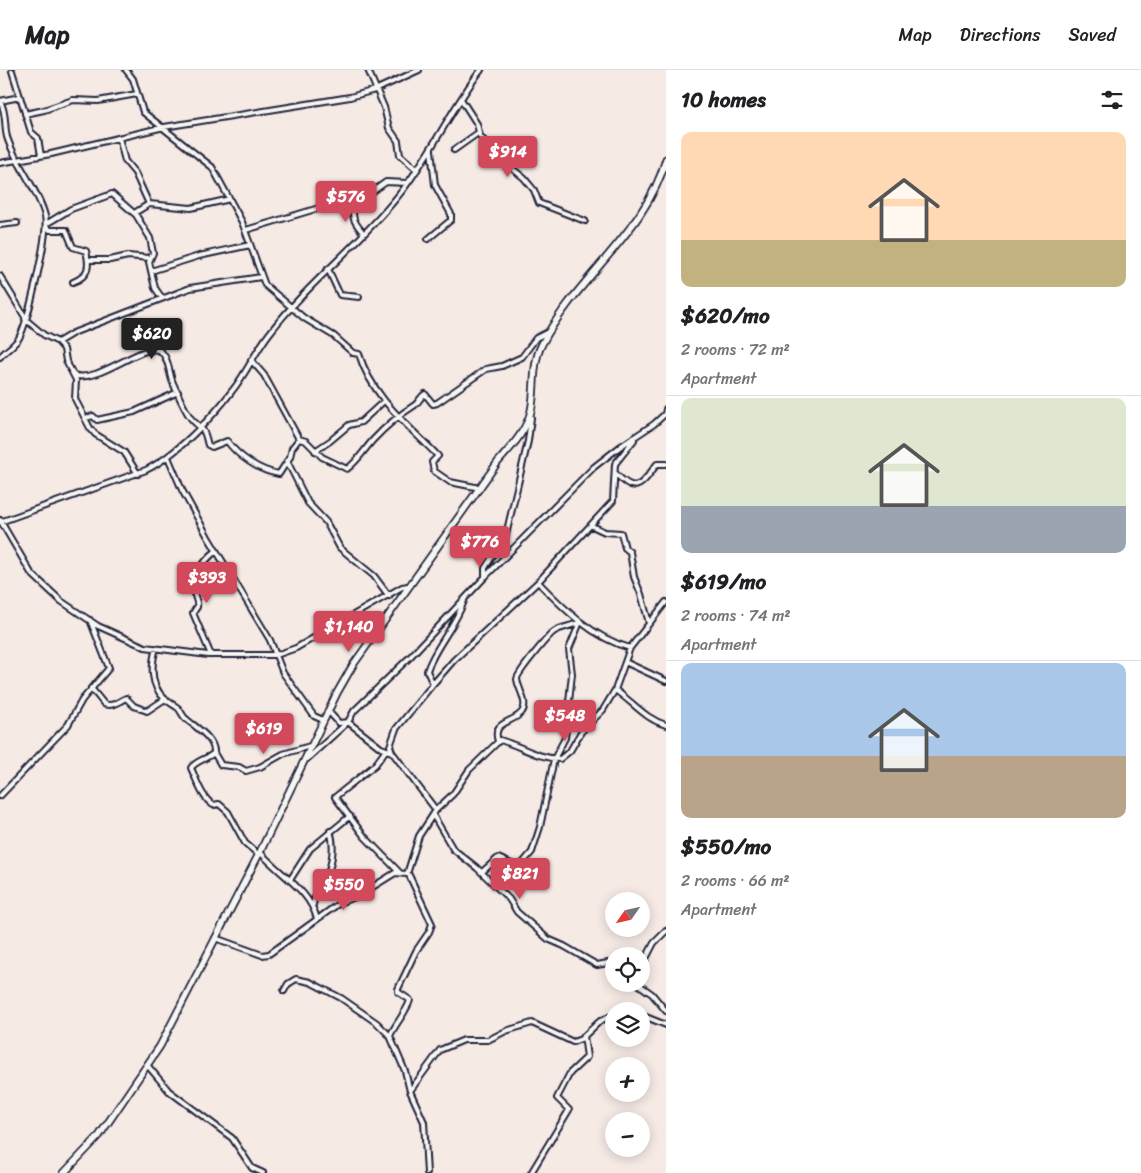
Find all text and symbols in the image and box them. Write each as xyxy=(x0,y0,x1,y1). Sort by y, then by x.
text: Map xyxy=(25,14,69,56)
text: Map xyxy=(899,19,932,51)
text: Directions xyxy=(960,19,1041,51)
text: Saved xyxy=(1069,19,1116,51)
text: 10 homes xyxy=(681,81,766,119)
icon: filters xyxy=(1098,86,1126,114)
pin: $914 xyxy=(478,136,538,178)
text: $914 xyxy=(489,137,527,166)
icon: home xyxy=(859,165,949,255)
pin: $576 xyxy=(316,180,376,223)
text: $576 xyxy=(327,182,365,211)
text: $620/mo xyxy=(681,297,770,335)
pin: $620 xyxy=(122,318,182,360)
text: $620 xyxy=(132,319,172,348)
text: 2 rooms · 72 m² xyxy=(681,335,790,364)
text: Apartment xyxy=(681,364,757,393)
icon: home xyxy=(859,430,949,520)
pin: $776 xyxy=(450,526,510,568)
text: $776 xyxy=(461,527,499,556)
pin: $393 xyxy=(177,562,237,604)
text: $393 xyxy=(188,563,226,592)
text: $619/mo xyxy=(681,563,766,601)
text: 2 rooms · 74 m² xyxy=(681,601,791,630)
pin: $1,140 xyxy=(308,610,390,653)
text: $1,140 xyxy=(325,612,373,641)
text: Apartment xyxy=(681,630,757,659)
icon: home xyxy=(859,695,949,785)
pin: $548 xyxy=(535,700,595,742)
text: $548 xyxy=(545,701,585,730)
pin: $619 xyxy=(234,712,294,755)
text: $619 xyxy=(246,714,282,743)
text: $550/mo xyxy=(681,828,771,866)
pin: $821 xyxy=(490,858,550,900)
text: $821 xyxy=(502,859,538,888)
text: 2 rooms · 66 m² xyxy=(681,866,790,895)
pin: $550 xyxy=(314,868,374,911)
text: $550 xyxy=(324,870,364,899)
north arrow xyxy=(605,892,650,938)
map controls xyxy=(605,892,650,1157)
text: Apartment xyxy=(681,895,757,924)
button: locate xyxy=(605,947,650,992)
button: layers xyxy=(605,1002,650,1047)
button: + xyxy=(605,1057,650,1102)
button: − xyxy=(605,1112,650,1157)

